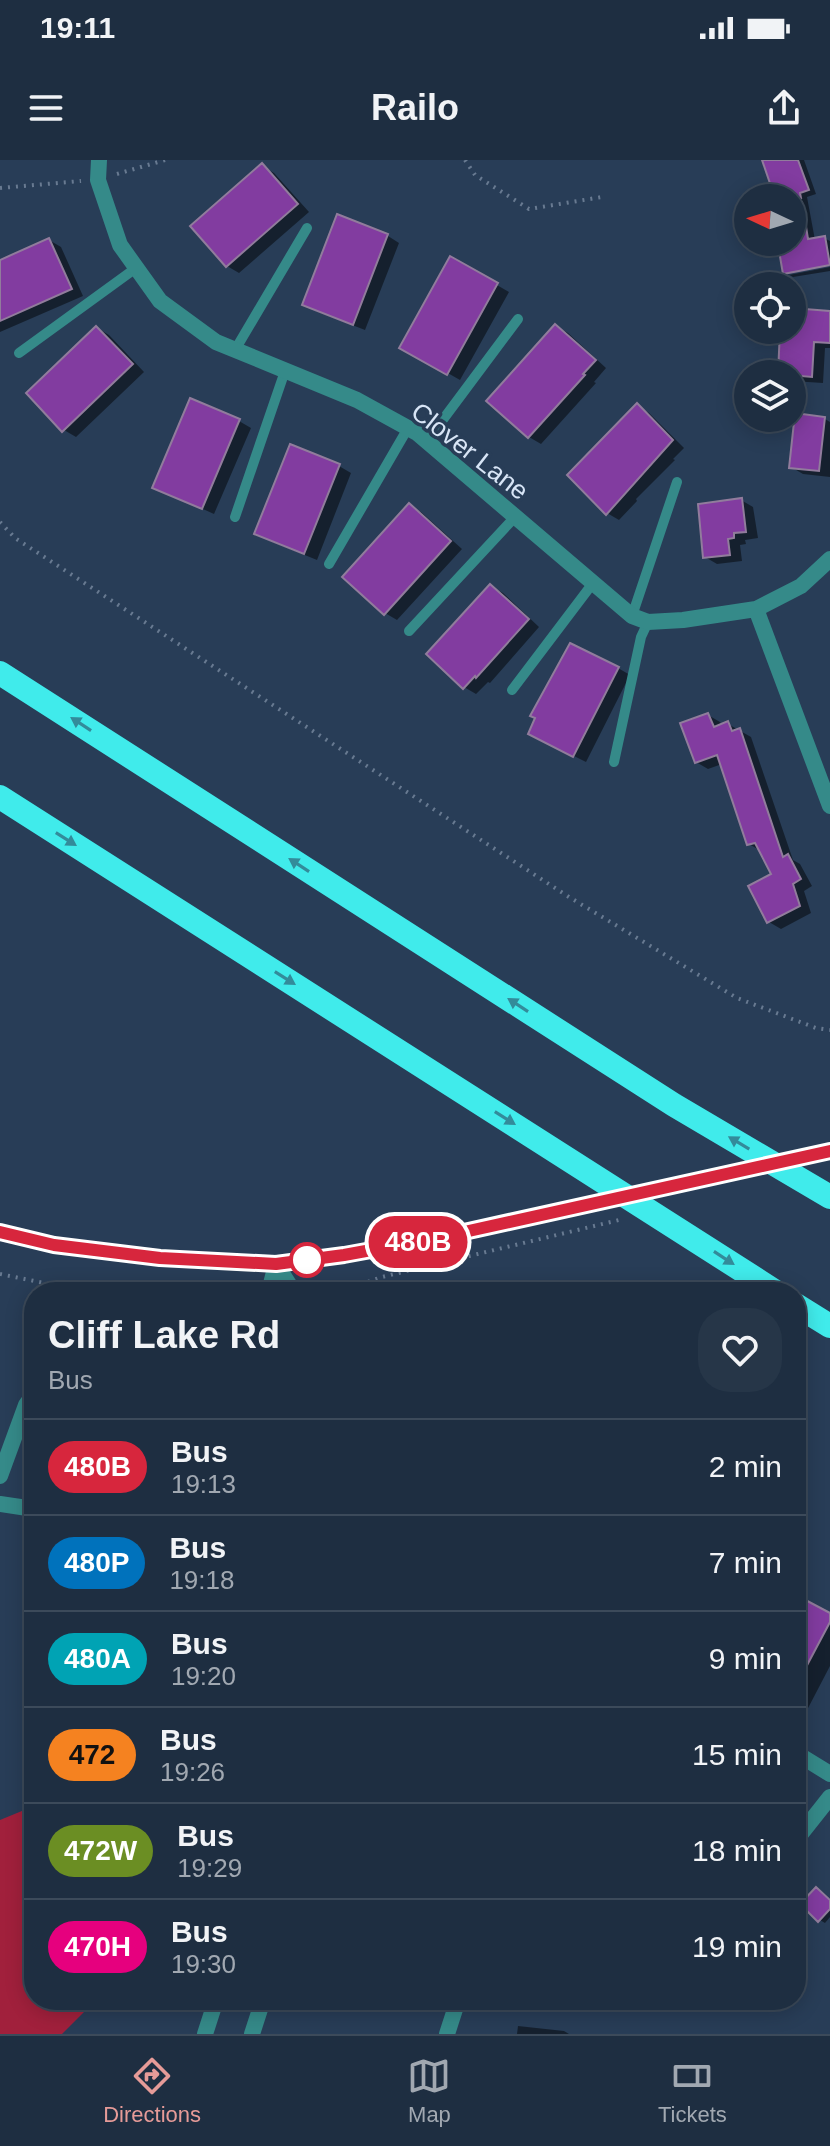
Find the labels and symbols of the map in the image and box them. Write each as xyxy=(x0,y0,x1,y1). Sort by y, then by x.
north arrow xyxy=(734,184,806,256)
street label: Clover Lane xyxy=(406,396,534,506)
one-way arrow xyxy=(70,717,91,732)
one-way arrow xyxy=(55,832,77,846)
one-way arrow xyxy=(289,857,310,872)
one-way arrow xyxy=(274,971,296,985)
one-way arrow xyxy=(508,998,529,1013)
one-way arrow xyxy=(494,1110,516,1124)
one-way arrow xyxy=(728,1136,750,1150)
line badge: 480B xyxy=(362,1216,474,1268)
unlabelled marker xyxy=(290,1243,324,1277)
one-way arrow xyxy=(713,1251,734,1266)

